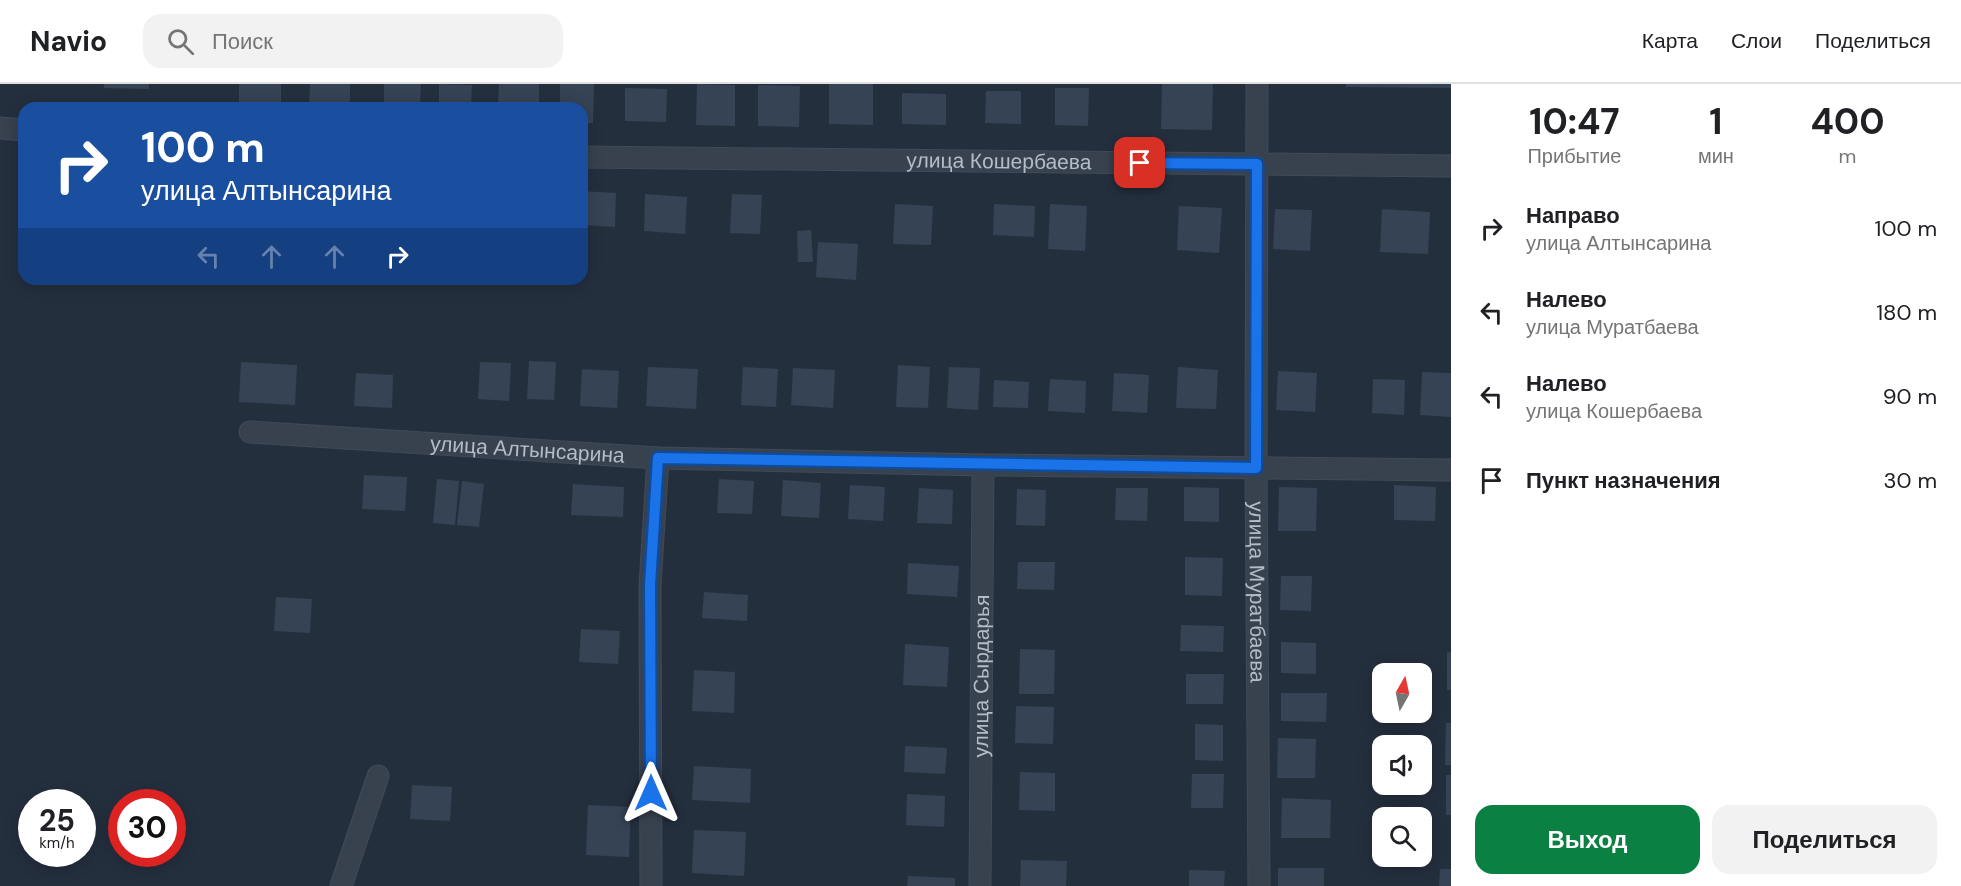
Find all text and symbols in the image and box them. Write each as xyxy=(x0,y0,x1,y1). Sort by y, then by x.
search box xyxy=(143,14,563,68)
text: Navio xyxy=(30,23,107,60)
icon: search xyxy=(164,25,197,58)
text: Поиск xyxy=(212,27,273,56)
text: Карта xyxy=(1642,27,1698,55)
text: Слои xyxy=(1731,27,1782,55)
text: Поделиться xyxy=(1815,27,1931,55)
text: 10:47 xyxy=(1529,98,1620,145)
text: 1 xyxy=(1709,98,1722,145)
text: 400 xyxy=(1810,98,1884,145)
text: 100 m xyxy=(141,120,265,175)
icon: right xyxy=(42,126,120,204)
pin xyxy=(1114,137,1165,188)
text: Прибытие xyxy=(1527,143,1621,169)
text: мин xyxy=(1698,143,1734,169)
text: m xyxy=(1839,143,1856,169)
street label: улица Кошербаева xyxy=(906,146,1092,176)
icon: arrive xyxy=(1123,146,1156,179)
text: улица Алтынсарина xyxy=(141,173,391,208)
text: Направо xyxy=(1526,201,1620,230)
icon: right xyxy=(1475,212,1508,245)
text: 100 m xyxy=(1875,214,1937,243)
text: улица Алтынсарина xyxy=(1526,230,1711,256)
icon: left xyxy=(192,240,225,273)
icon: ahead xyxy=(255,240,288,273)
icon: ahead xyxy=(318,240,351,273)
icon: right xyxy=(381,240,414,273)
text: Налево xyxy=(1526,285,1607,314)
icon: left xyxy=(1475,296,1508,329)
text: 180 m xyxy=(1876,298,1937,327)
text: улица Муратбаева xyxy=(1526,314,1699,340)
text: Налево xyxy=(1526,369,1607,398)
icon: left xyxy=(1475,380,1508,413)
text: 90 m xyxy=(1883,382,1937,411)
text: улица Кошербаева xyxy=(1526,398,1702,424)
street label: улица Алтынсарина xyxy=(429,430,626,470)
icon: arrive xyxy=(1475,464,1508,497)
text: Пункт назначения xyxy=(1526,466,1721,495)
text: 30 m xyxy=(1883,466,1937,495)
street label: улица Муратбаева xyxy=(1242,501,1272,683)
street label: улица Сырдарья xyxy=(967,595,996,758)
north arrow xyxy=(1372,663,1432,723)
map controls xyxy=(1372,663,1432,867)
button: sound xyxy=(1372,735,1432,795)
position arrow xyxy=(619,761,683,825)
speed limit sign: 30 xyxy=(108,789,186,867)
text: 25 xyxy=(39,801,75,840)
button: Выход xyxy=(1475,805,1700,874)
button: Поделиться xyxy=(1712,805,1937,874)
button: search xyxy=(1372,807,1432,867)
text: km/h xyxy=(39,833,75,853)

